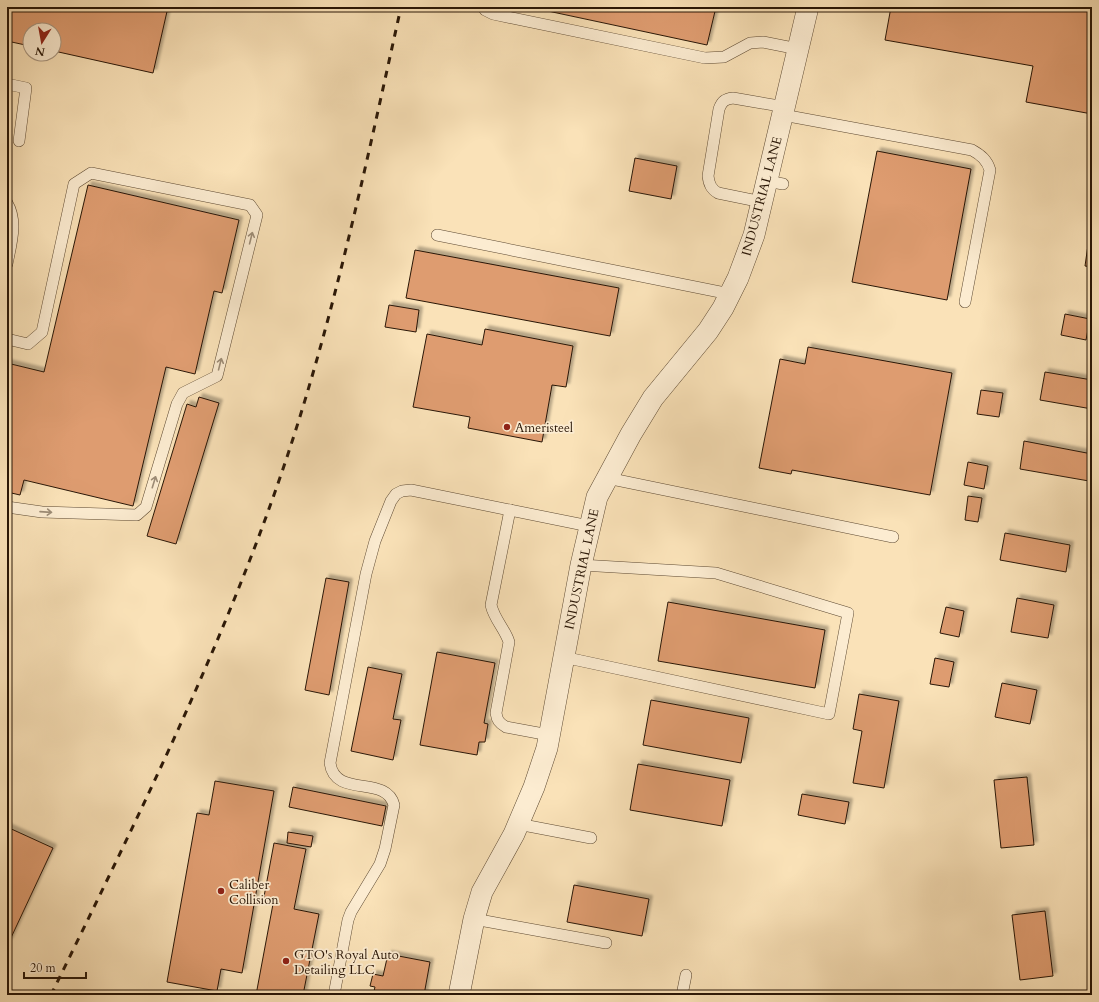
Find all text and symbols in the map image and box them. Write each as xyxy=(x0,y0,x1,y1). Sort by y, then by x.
north arrow xyxy=(22,22,62,62)
text: N xyxy=(34,43,46,60)
street label: INDUSTRIAL LANE xyxy=(737,135,787,258)
one-way arrow xyxy=(248,232,256,245)
one-way arrow xyxy=(217,358,225,371)
place label: Ameristeel xyxy=(515,419,574,437)
marker: Ameristeel xyxy=(502,422,512,432)
one-way arrow xyxy=(151,475,158,488)
street label: INDUSTRIAL LANE xyxy=(560,507,604,631)
one-way arrow xyxy=(39,509,52,516)
place label: Caliber Collision xyxy=(229,876,279,909)
marker: Caliber Collision xyxy=(216,886,226,896)
place label: GTO's Royal Auto Detailing LLC xyxy=(294,946,399,979)
scale bar xyxy=(24,954,86,980)
marker: GTO's Royal Auto Detailing LLC xyxy=(281,956,291,966)
text: 20 m xyxy=(30,960,57,976)

